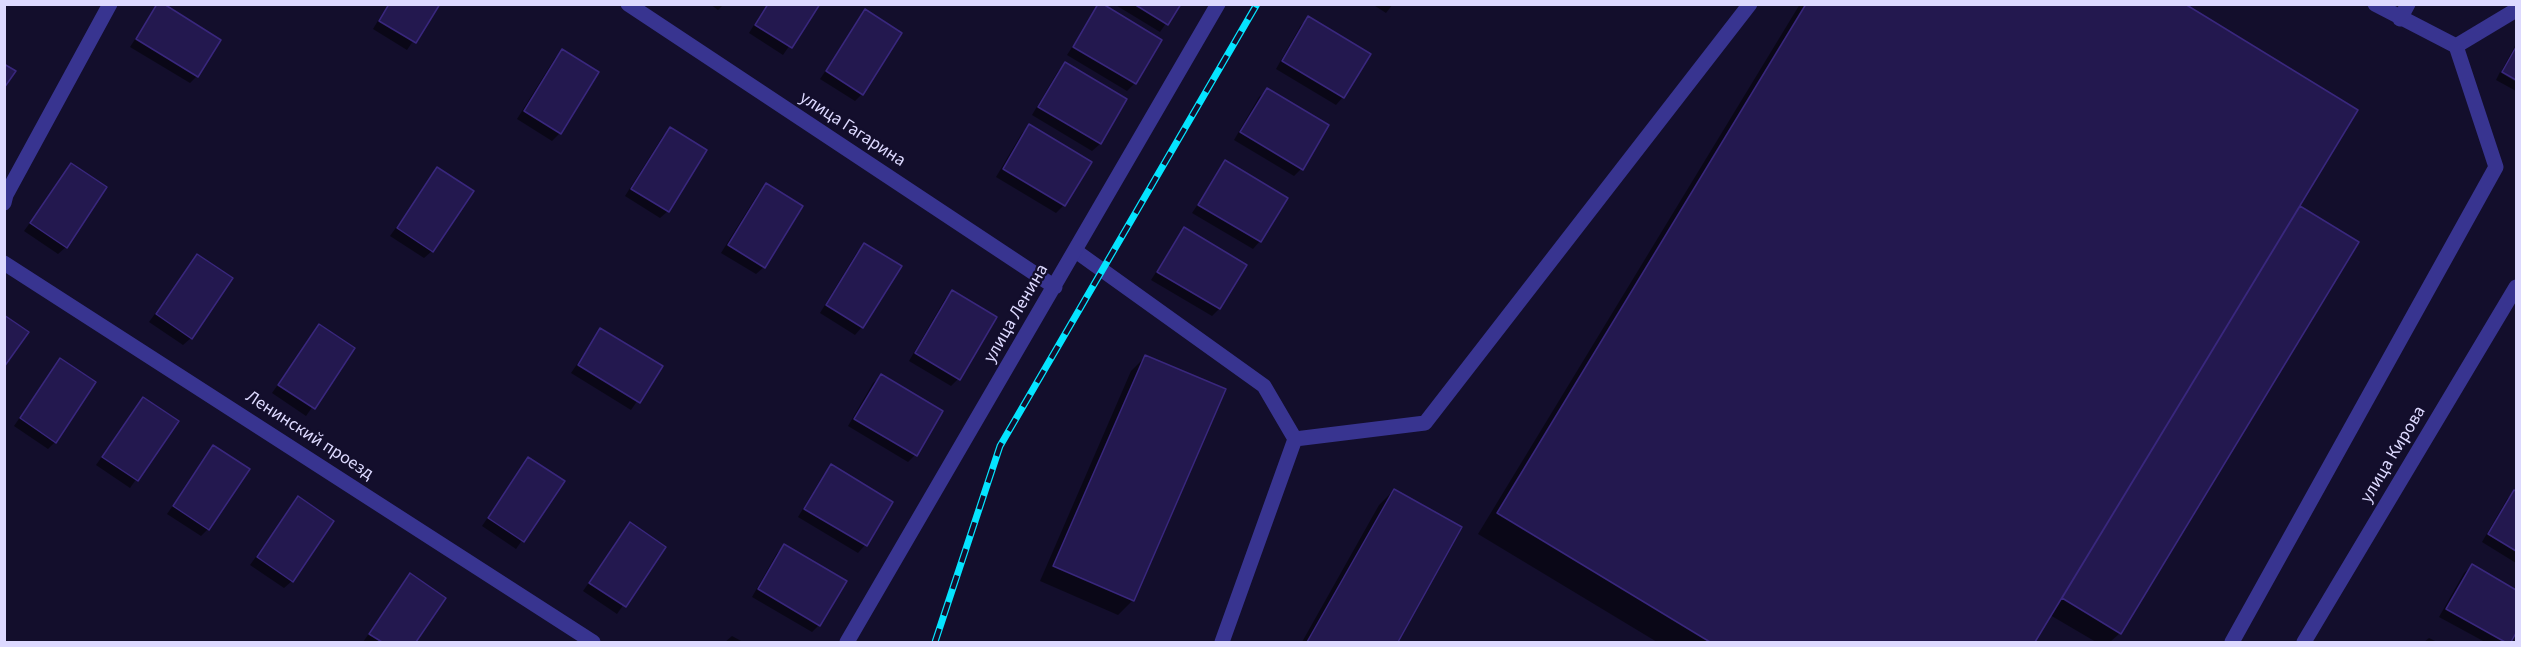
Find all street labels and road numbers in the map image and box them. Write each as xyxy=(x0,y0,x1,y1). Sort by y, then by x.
street label: улица Гагарина xyxy=(795,88,909,172)
street label: улица Ленина xyxy=(980,261,1054,367)
street label: Ленинский проезд xyxy=(241,387,377,485)
street label: улица Кирова xyxy=(2357,403,2431,507)

